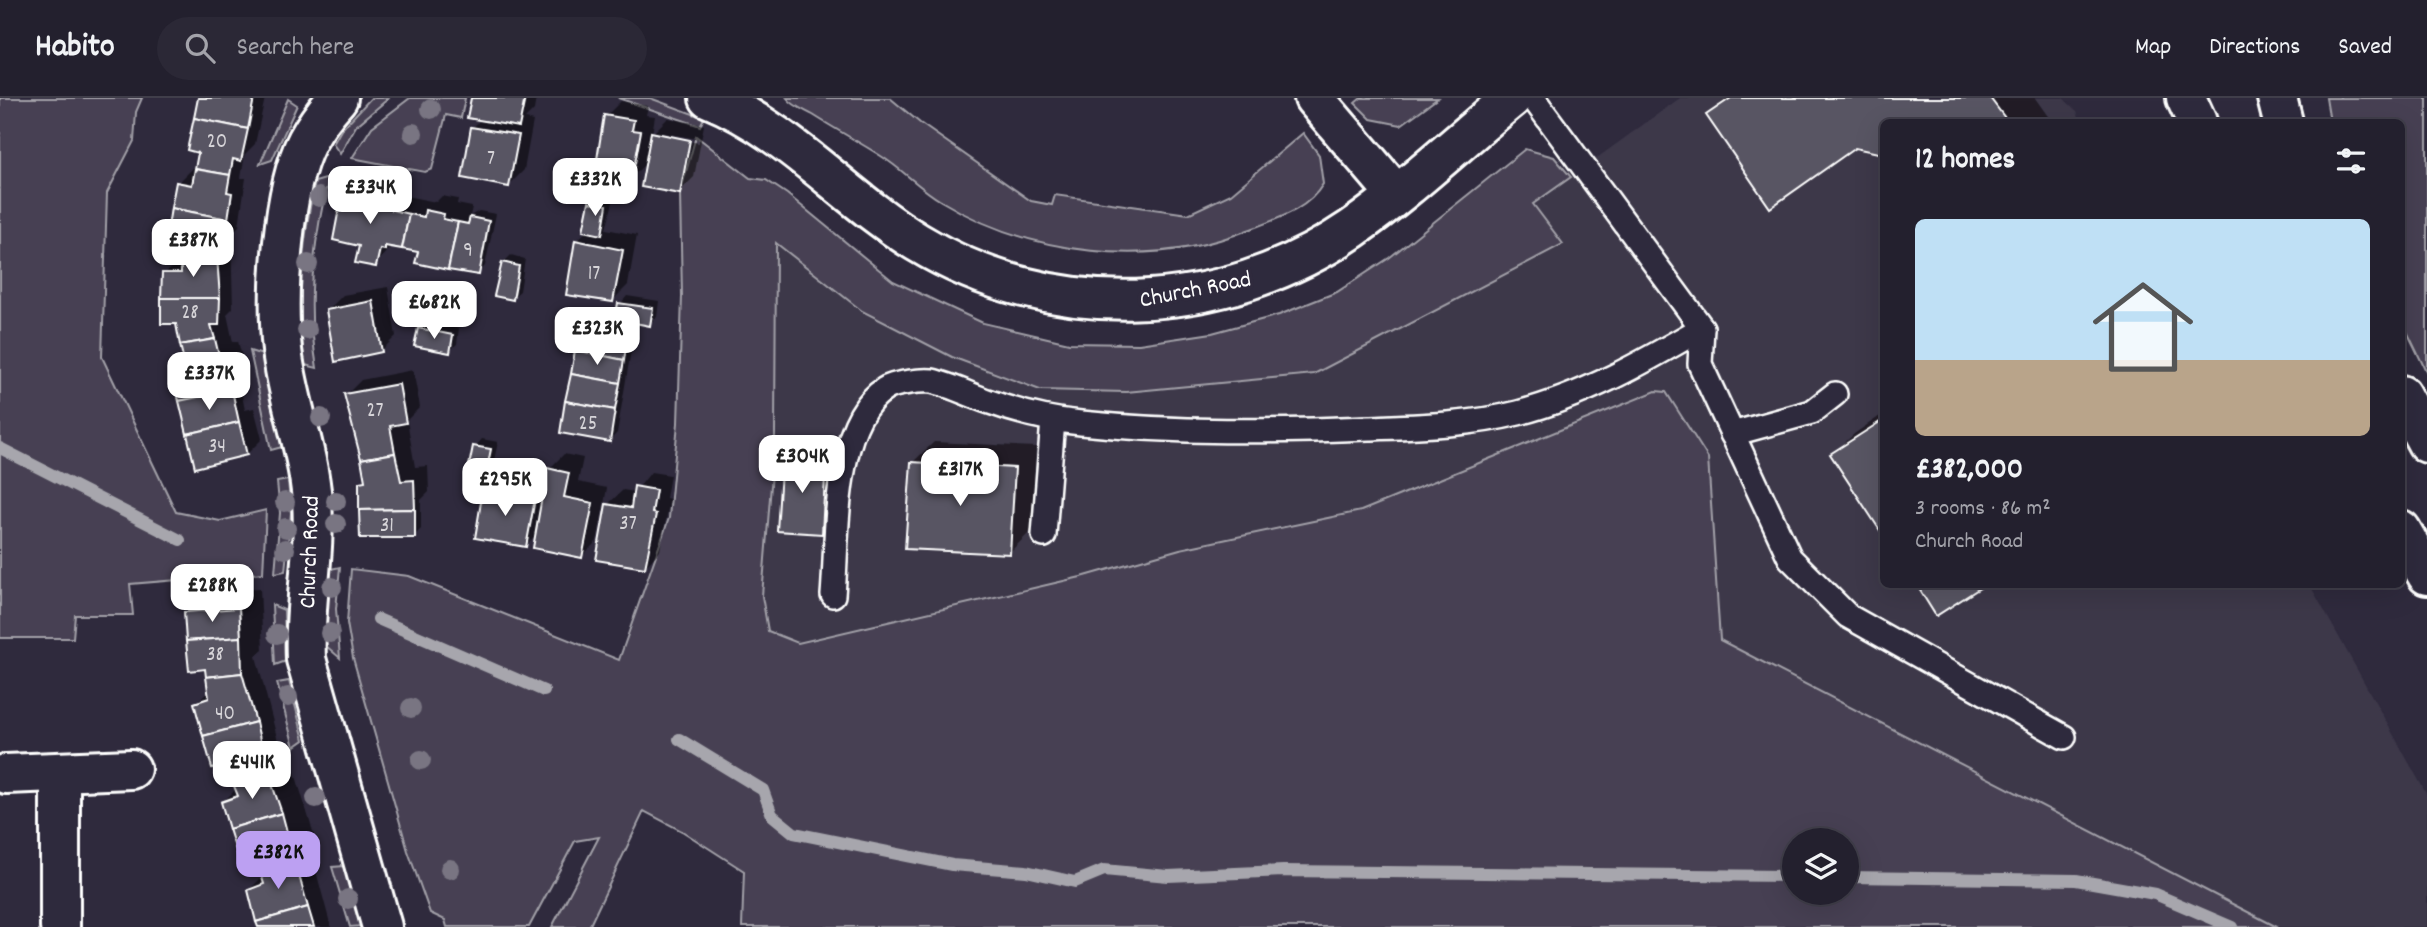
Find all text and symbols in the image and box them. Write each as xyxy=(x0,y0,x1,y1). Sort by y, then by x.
search box xyxy=(157,17,647,80)
text: Habito xyxy=(35,25,115,72)
icon: search xyxy=(181,29,219,67)
text: Search here xyxy=(237,30,354,67)
text: Map xyxy=(2135,31,2171,65)
text: Directions xyxy=(2209,31,2300,65)
text: Saved xyxy=(2338,31,2392,65)
house number: 20 xyxy=(207,128,227,158)
text: 12 homes xyxy=(1915,140,2015,183)
icon: filters xyxy=(2332,142,2370,180)
house number: 7 xyxy=(487,145,495,175)
pin: £332K xyxy=(546,158,644,218)
text: £332K xyxy=(569,164,621,197)
pin: £334K xyxy=(321,166,419,226)
text: £334K xyxy=(344,172,396,205)
pin: £387K xyxy=(144,220,242,279)
text: £387K xyxy=(168,225,218,258)
house number: 9 xyxy=(463,237,473,267)
house number: 17 xyxy=(588,260,600,290)
street label: Church Road xyxy=(1137,263,1254,318)
icon: home xyxy=(2080,264,2206,390)
pin: £682K xyxy=(385,282,483,341)
text: £682K xyxy=(408,287,460,320)
house number: 28 xyxy=(181,299,199,329)
pin: £323K xyxy=(548,308,646,367)
text: £323K xyxy=(571,313,623,346)
pin: £337K xyxy=(160,352,258,412)
text: £337K xyxy=(183,358,235,391)
house number: 27 xyxy=(366,397,384,427)
house number: 25 xyxy=(579,410,597,440)
house number: 34 xyxy=(208,433,226,463)
pin: £304K xyxy=(753,436,851,495)
text: £304K xyxy=(775,441,829,474)
pin: £317K xyxy=(911,448,1009,508)
text: £382,000 xyxy=(1915,450,2023,493)
text: £317K xyxy=(937,454,983,487)
pin: £295K xyxy=(456,458,554,518)
text: £295K xyxy=(478,464,532,497)
text: 3 rooms · 86 m² xyxy=(1915,493,2051,526)
street label: Church Road xyxy=(292,495,330,609)
house number: 37 xyxy=(619,510,637,540)
house number: 31 xyxy=(380,512,394,542)
text: Church Road xyxy=(1915,526,2023,559)
pin: £288K xyxy=(163,564,261,624)
text: £288K xyxy=(187,570,237,603)
house number: 38 xyxy=(206,641,224,671)
house number: 40 xyxy=(215,700,235,730)
pin: £441K xyxy=(203,742,301,801)
text: £441K xyxy=(229,747,275,780)
map controls xyxy=(1782,828,1859,905)
button: layers xyxy=(1782,828,1859,905)
pin: £382K xyxy=(229,832,327,891)
text: £382K xyxy=(252,837,304,870)

